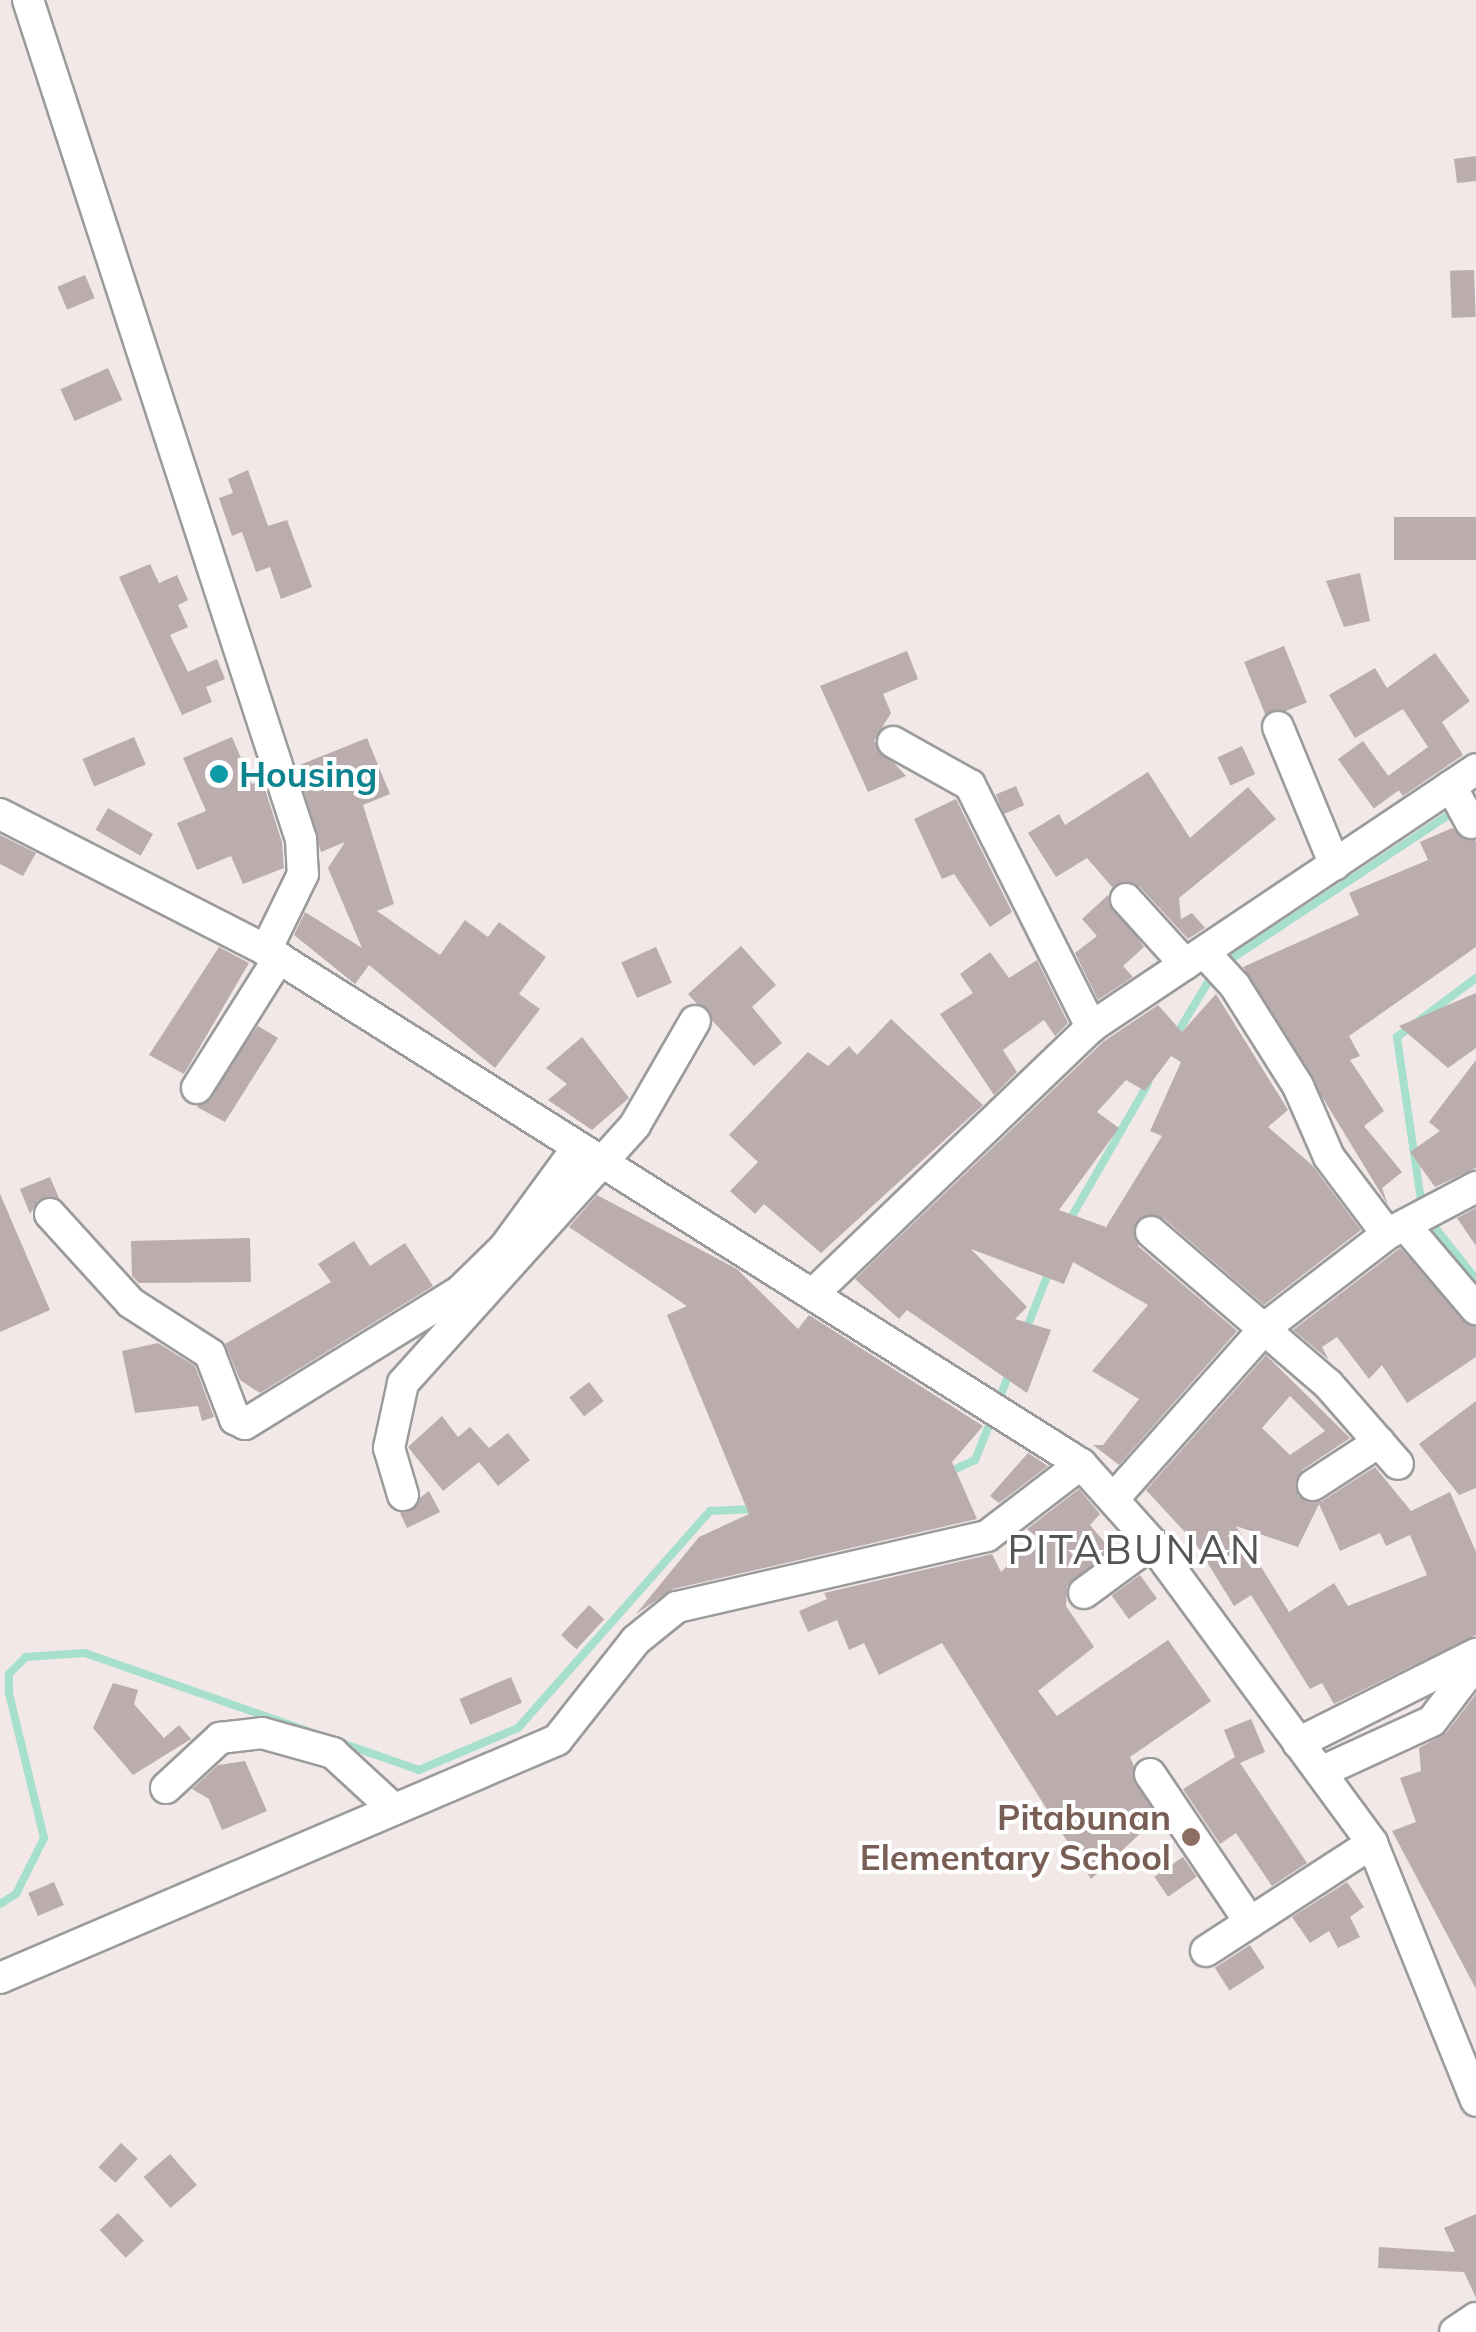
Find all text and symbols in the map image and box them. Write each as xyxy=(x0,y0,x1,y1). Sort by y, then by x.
place label: Housing xyxy=(239,753,377,795)
marker: Housing xyxy=(208,763,230,785)
district label: PITABUNAN xyxy=(1008,1525,1262,1573)
place label: Pitabunan Elementary School xyxy=(860,1796,1171,1878)
marker: Pitabunan Elementary School xyxy=(1180,1826,1202,1848)

